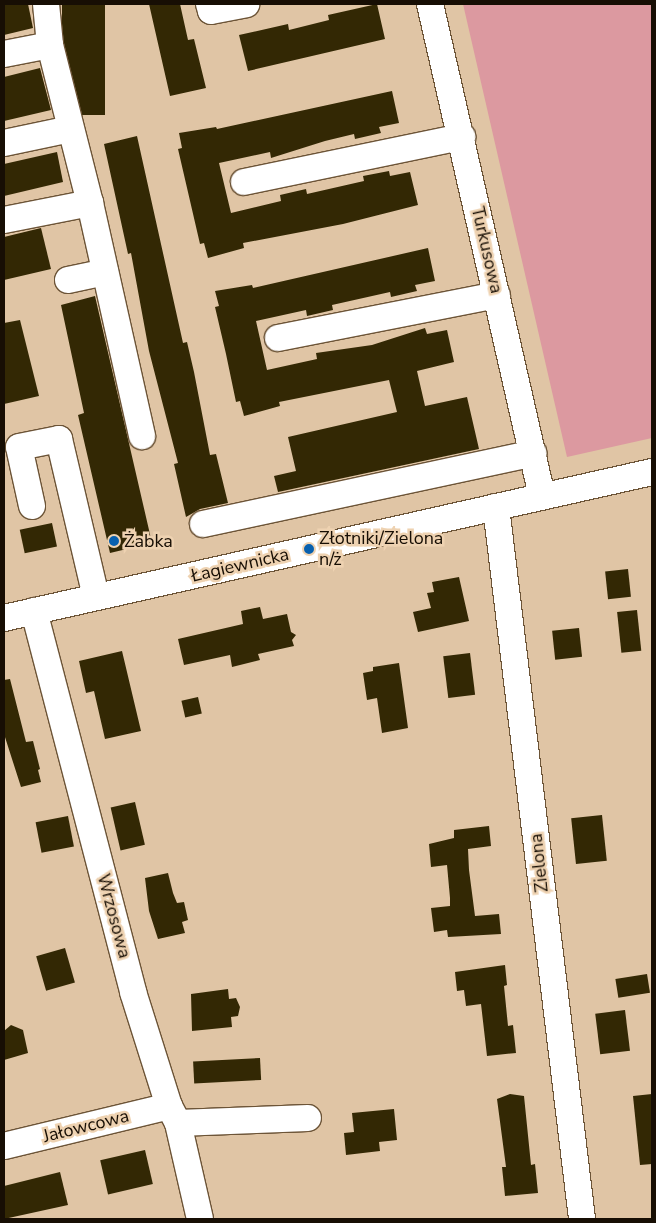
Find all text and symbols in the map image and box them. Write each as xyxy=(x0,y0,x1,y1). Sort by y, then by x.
street label: Turkusowa xyxy=(467,205,507,295)
place label: Złotniki/Zielona n/ż xyxy=(319,528,443,570)
place label: Żabka xyxy=(124,530,173,552)
marker: Żabka xyxy=(108,535,120,547)
street label: Łagiewnicka xyxy=(189,543,291,587)
marker: Złotniki/Zielona n/ż xyxy=(303,543,315,555)
street label: Zielona xyxy=(525,832,553,894)
street label: Wrzosowa xyxy=(92,871,136,961)
street label: Jałowcowa xyxy=(41,1105,131,1147)

